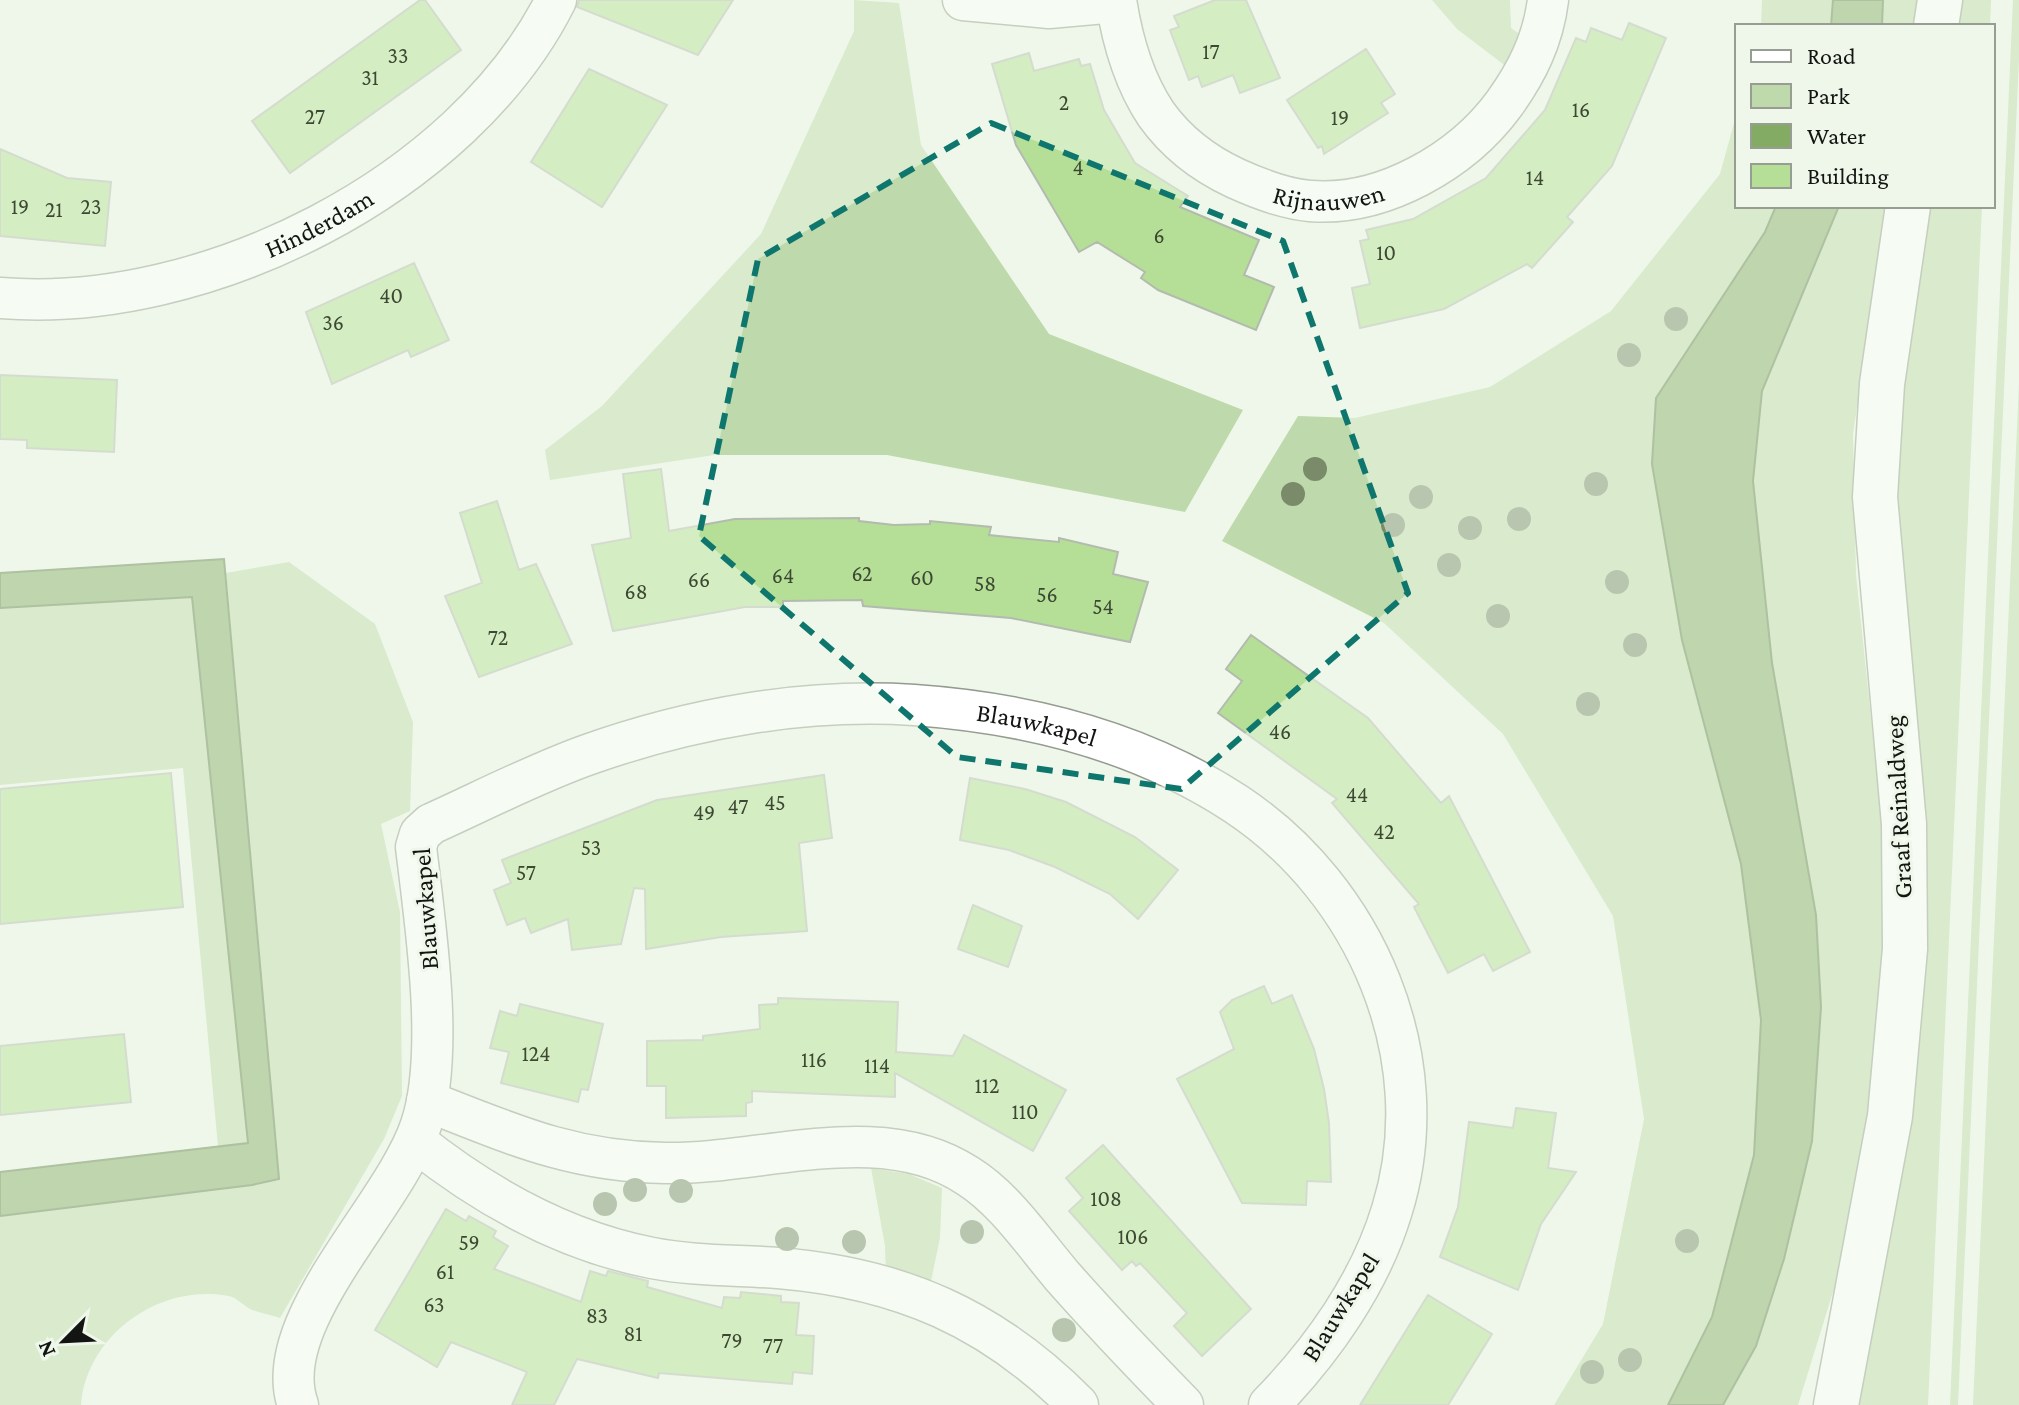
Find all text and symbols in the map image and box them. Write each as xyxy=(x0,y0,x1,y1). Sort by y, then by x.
legend xyxy=(1735,24,1995,208)
house number: 17 xyxy=(1202,39,1220,64)
text: Road xyxy=(1807,42,1856,69)
house number: 33 xyxy=(388,43,408,68)
house number: 31 xyxy=(361,65,379,90)
text: Park xyxy=(1807,82,1850,109)
house number: 2 xyxy=(1059,90,1069,115)
house number: 16 xyxy=(1572,97,1590,122)
house number: 27 xyxy=(305,104,325,129)
house number: 19 xyxy=(1331,105,1349,130)
text: Water xyxy=(1807,122,1866,149)
house number: 4 xyxy=(1072,155,1084,180)
text: Building xyxy=(1807,162,1889,189)
house number: 14 xyxy=(1526,165,1544,190)
street label: Rijnauwen xyxy=(1270,178,1388,217)
street label: Hinderdam xyxy=(261,183,379,264)
house number: 19 xyxy=(11,194,29,219)
house number: 23 xyxy=(81,194,101,219)
house number: 21 xyxy=(45,197,63,222)
house number: 6 xyxy=(1153,223,1165,248)
house number: 10 xyxy=(1376,240,1396,265)
house number: 40 xyxy=(379,283,403,308)
house number: 36 xyxy=(322,310,344,335)
house number: 62 xyxy=(851,561,873,586)
house number: 64 xyxy=(772,563,794,588)
house number: 60 xyxy=(910,565,934,590)
house number: 66 xyxy=(688,567,710,592)
house number: 58 xyxy=(974,571,996,596)
house number: 68 xyxy=(624,579,648,604)
house number: 56 xyxy=(1036,582,1058,607)
house number: 54 xyxy=(1092,594,1114,619)
house number: 72 xyxy=(488,625,508,650)
street label: Blauwkapel xyxy=(975,698,1100,753)
street label: Graaf Reinaldweg xyxy=(1879,714,1918,899)
house number: 46 xyxy=(1269,719,1291,744)
house number: 44 xyxy=(1346,782,1368,807)
house number: 45 xyxy=(764,790,786,815)
house number: 47 xyxy=(728,794,748,819)
house number: 49 xyxy=(693,800,715,825)
house number: 42 xyxy=(1373,819,1395,844)
house number: 53 xyxy=(581,835,601,860)
street label: Blauwkapel xyxy=(407,847,444,971)
house number: 57 xyxy=(516,860,536,885)
house number: 124 xyxy=(521,1041,551,1066)
house number: 116 xyxy=(801,1047,827,1072)
house number: 114 xyxy=(864,1053,890,1078)
house number: 112 xyxy=(974,1073,1000,1098)
house number: 110 xyxy=(1011,1099,1039,1124)
house number: 108 xyxy=(1090,1186,1122,1211)
house number: 106 xyxy=(1118,1224,1148,1249)
house number: 59 xyxy=(458,1230,480,1255)
street label: Blauwkapel xyxy=(1296,1248,1385,1367)
house number: 61 xyxy=(436,1259,454,1284)
house number: 63 xyxy=(424,1292,444,1317)
north arrow xyxy=(24,1301,104,1381)
house number: 83 xyxy=(586,1303,608,1328)
house number: 81 xyxy=(623,1321,643,1346)
house number: 79 xyxy=(721,1328,743,1353)
house number: 77 xyxy=(763,1333,783,1358)
text: N xyxy=(32,1337,61,1361)

